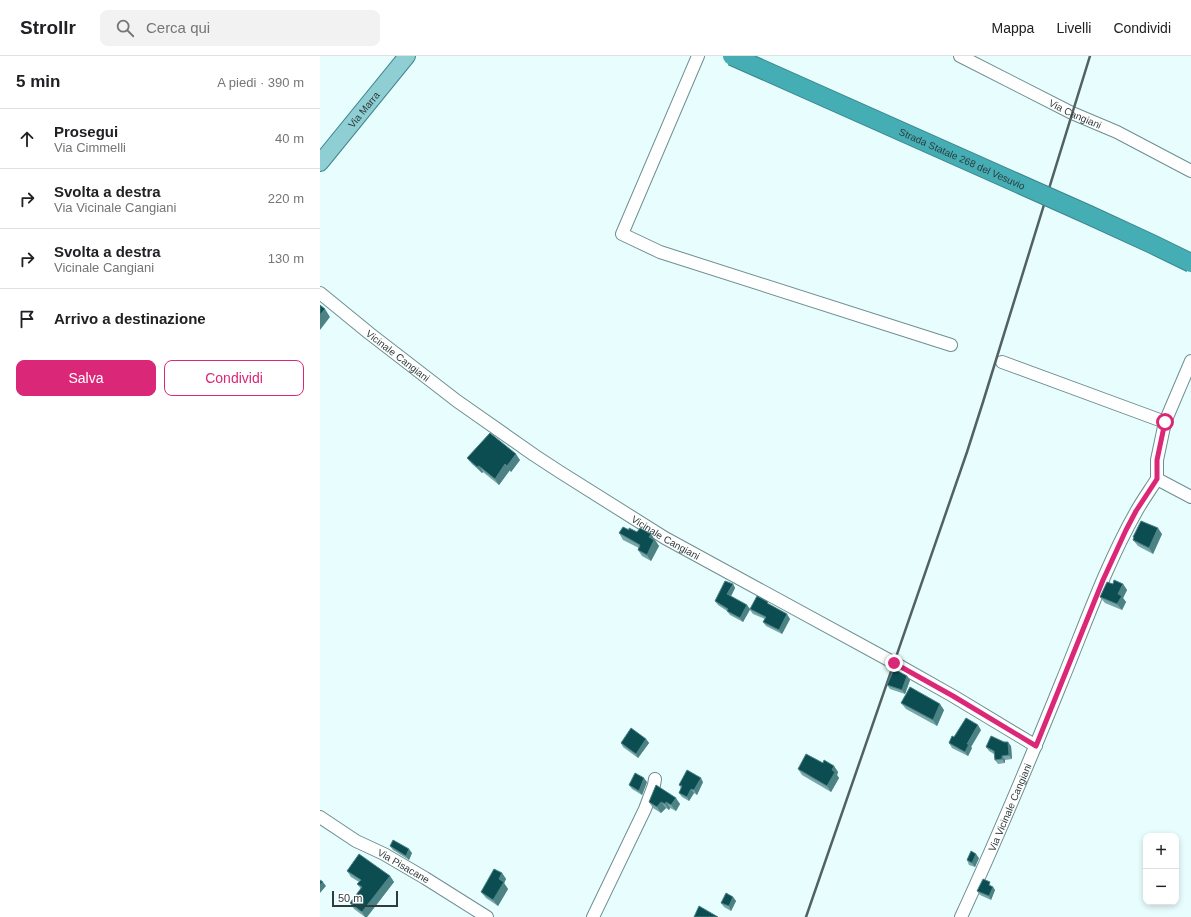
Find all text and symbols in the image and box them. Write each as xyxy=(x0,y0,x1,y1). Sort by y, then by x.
search box xyxy=(100,10,380,46)
text: Strollr xyxy=(20,17,76,38)
icon: search xyxy=(114,17,136,39)
text: Cerca qui xyxy=(146,19,210,36)
text: Mappa xyxy=(992,20,1034,36)
text: Livelli xyxy=(1056,20,1091,36)
text: Condividi xyxy=(1113,20,1171,36)
text: 5 min xyxy=(16,72,60,91)
text: A piedi · 390 m xyxy=(217,75,304,90)
street label: Via Marra xyxy=(346,89,382,130)
street label: Via Cangiani xyxy=(1047,97,1103,131)
text: Prosegui xyxy=(54,123,118,140)
street label: Strada Statale 268 del Vesuvio xyxy=(897,126,1027,192)
icon: ahead xyxy=(16,128,38,150)
text: 40 m xyxy=(275,131,304,146)
text: Via Cimmelli xyxy=(54,140,126,155)
text: Svolta a destra xyxy=(54,183,161,200)
icon: right xyxy=(16,188,38,210)
text: 220 m xyxy=(268,191,304,206)
text: Via Vicinale Cangiani xyxy=(54,200,176,215)
text: Svolta a destra xyxy=(54,243,161,260)
icon: right xyxy=(16,248,38,270)
text: 130 m xyxy=(268,251,304,266)
text: Vicinale Cangiani xyxy=(54,260,154,275)
icon: arrive xyxy=(16,308,38,330)
text: Arrivo a destinazione xyxy=(54,310,206,327)
street label: Vicinale Cangiani xyxy=(364,328,432,384)
button: Salva xyxy=(16,360,156,396)
button: Condividi xyxy=(164,360,304,396)
route start xyxy=(1156,413,1174,431)
street label: Vicinale Cangiani xyxy=(629,513,702,562)
route end xyxy=(885,654,903,672)
street label: Via Vicinale Cangiani xyxy=(986,762,1034,853)
map controls xyxy=(1143,833,1179,905)
button: + xyxy=(1143,833,1179,869)
street label: Via Pisacane xyxy=(376,847,432,886)
button: − xyxy=(1143,869,1179,905)
scale bar xyxy=(332,889,398,908)
text: 50 m xyxy=(338,892,362,904)

